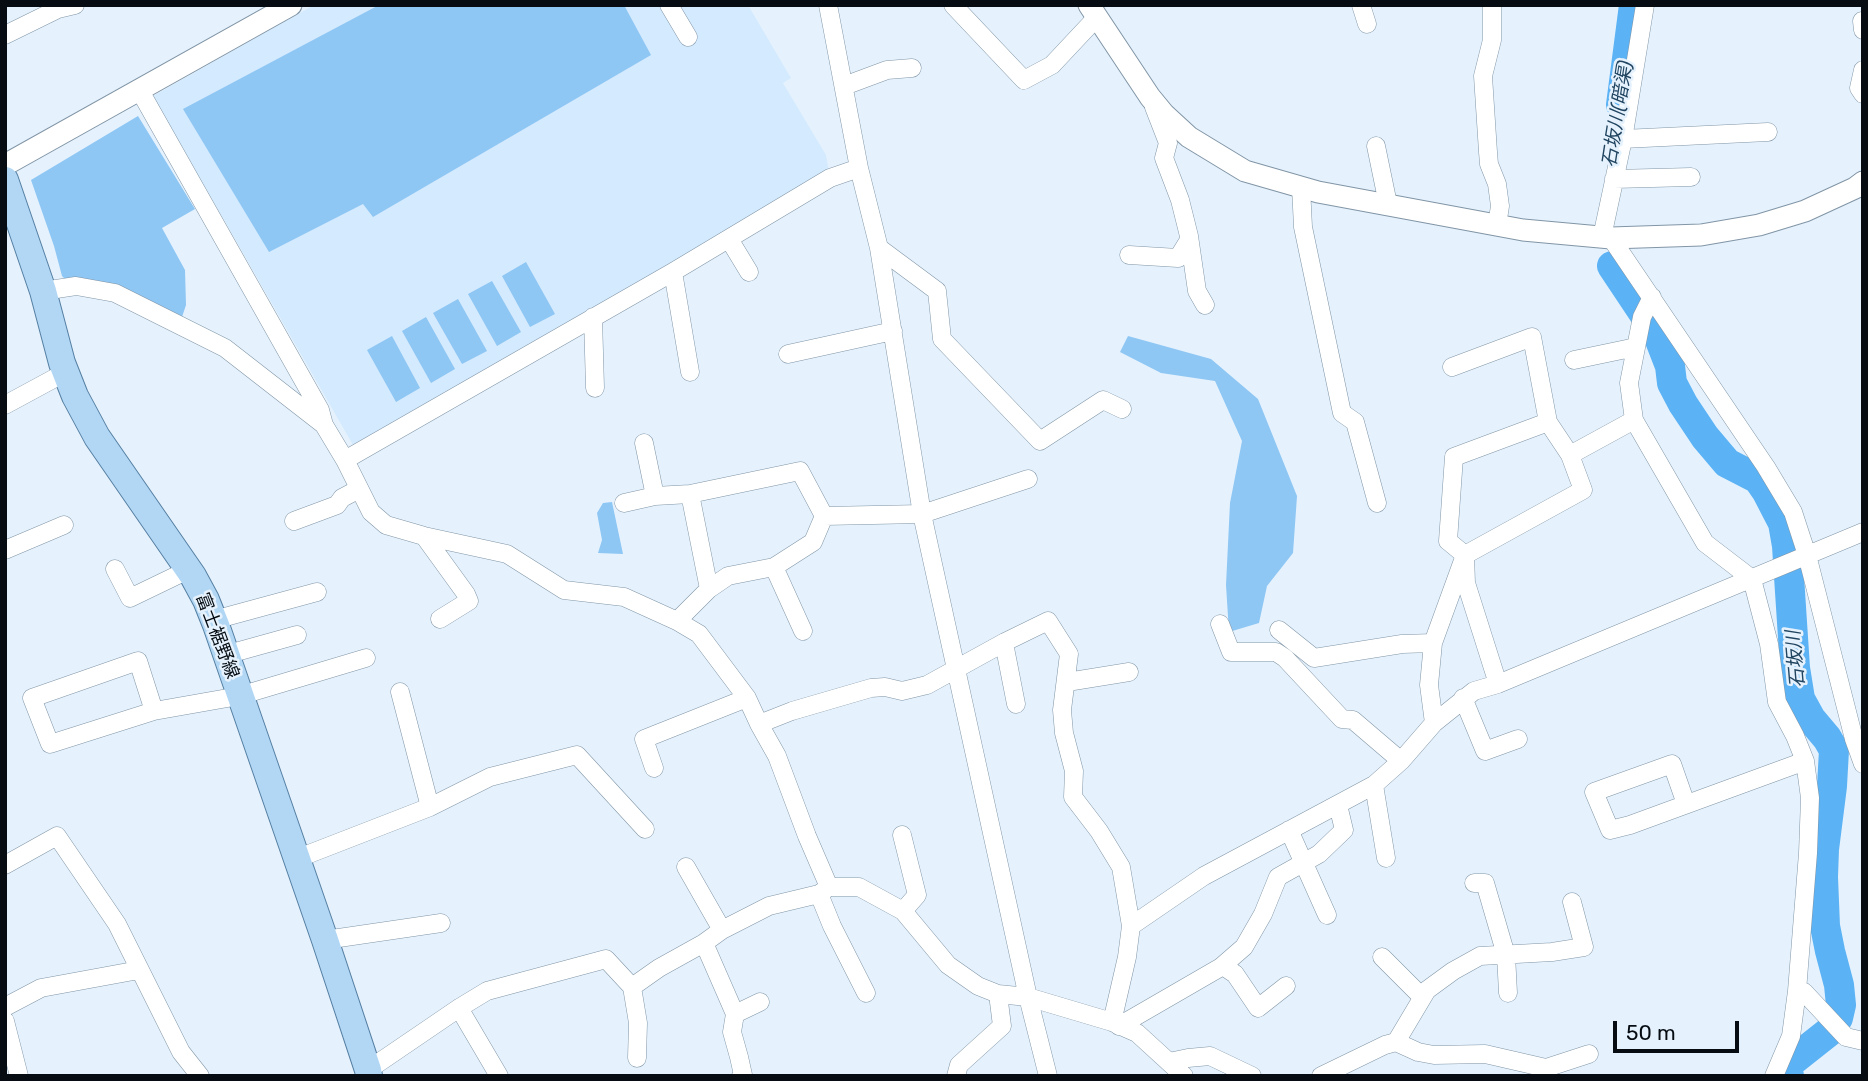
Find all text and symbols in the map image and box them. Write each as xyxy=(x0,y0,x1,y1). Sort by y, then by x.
water label: 石坂川(暗渠) xyxy=(1598,59,1638,169)
street label: 富士裾野線 xyxy=(191,590,243,682)
water label: 石坂川 xyxy=(1782,630,1810,688)
scale bar xyxy=(1616,1007,1742,1052)
text: 50 m xyxy=(1626,1020,1676,1045)

